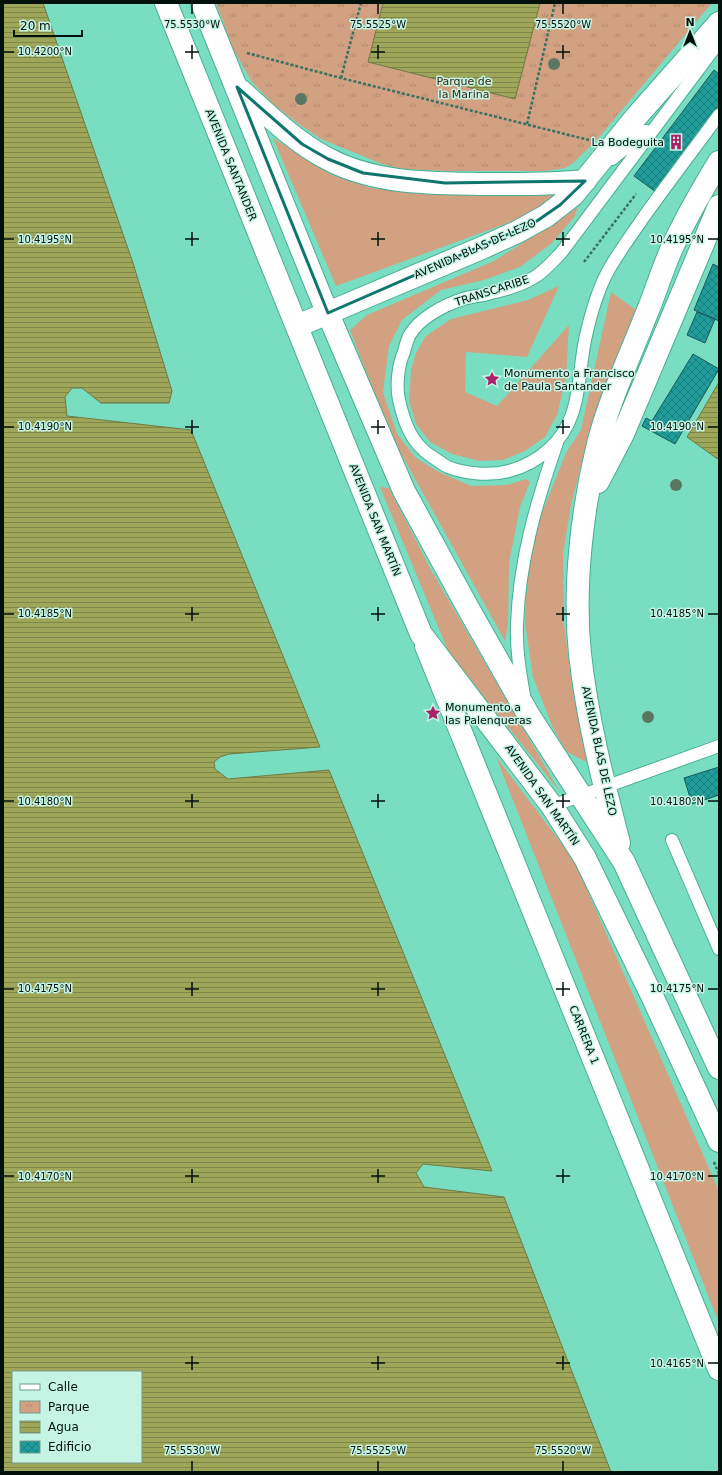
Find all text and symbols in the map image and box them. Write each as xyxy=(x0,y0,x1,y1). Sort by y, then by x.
scale bar xyxy=(14,12,82,38)
north arrow xyxy=(670,12,710,52)
text: N xyxy=(685,16,695,29)
text: 20 m xyxy=(20,19,51,33)
text: 75.5530°W xyxy=(164,19,220,30)
text: 75.5525°W xyxy=(350,19,406,30)
text: 75.5520°W xyxy=(535,19,591,30)
text: 10.4200°N xyxy=(18,46,72,57)
park label: Parque de la Marina xyxy=(436,75,492,101)
street label: AVENIDA SANTANDER xyxy=(203,107,260,223)
building icon: La Bodeguita xyxy=(667,133,685,151)
place label: La Bodeguita xyxy=(592,136,664,149)
street label: AVENIDA BLAS DE LEZO xyxy=(412,216,538,282)
text: 10.4195°N xyxy=(18,234,72,245)
text: 10.4195°N xyxy=(650,234,704,245)
street label: TRANSCARIBE xyxy=(452,273,531,309)
place label: Monumento a Francisco de Paula Santander xyxy=(504,367,635,393)
place icon: Monumento a Francisco de Paula Santander xyxy=(483,370,501,388)
text: 10.4190°N xyxy=(18,421,72,432)
text: 10.4190°N xyxy=(650,421,704,432)
street label: AVENIDA SAN MARTÍN xyxy=(346,462,404,578)
text: 10.4185°N xyxy=(18,608,72,619)
text: 10.4185°N xyxy=(650,608,704,619)
street label: AVENIDA BLAS DE LEZO xyxy=(579,685,619,817)
place label: Monumento a las Palenqueras xyxy=(445,701,532,727)
place icon: Monumento a las Palenqueras xyxy=(424,704,442,722)
street label: AVENIDA SAN MARTÍN xyxy=(502,742,582,848)
text: 10.4180°N xyxy=(18,796,72,807)
text: 10.4180°N xyxy=(650,796,704,807)
text: 10.4175°N xyxy=(18,983,72,994)
text: 10.4175°N xyxy=(650,983,704,994)
street label: CARRERA 1 xyxy=(566,1004,602,1066)
text: 10.4170°N xyxy=(18,1171,72,1182)
text: 10.4170°N xyxy=(650,1171,704,1182)
text: 10.4165°N xyxy=(650,1358,704,1369)
legend xyxy=(12,1371,142,1463)
text: Calle xyxy=(48,1380,78,1394)
text: Parque xyxy=(48,1400,89,1414)
text: Agua xyxy=(48,1420,79,1434)
text: Edificio xyxy=(48,1440,91,1454)
text: 75.5530°W xyxy=(164,1445,220,1456)
text: 75.5525°W xyxy=(350,1445,406,1456)
text: 75.5520°W xyxy=(535,1445,591,1456)

